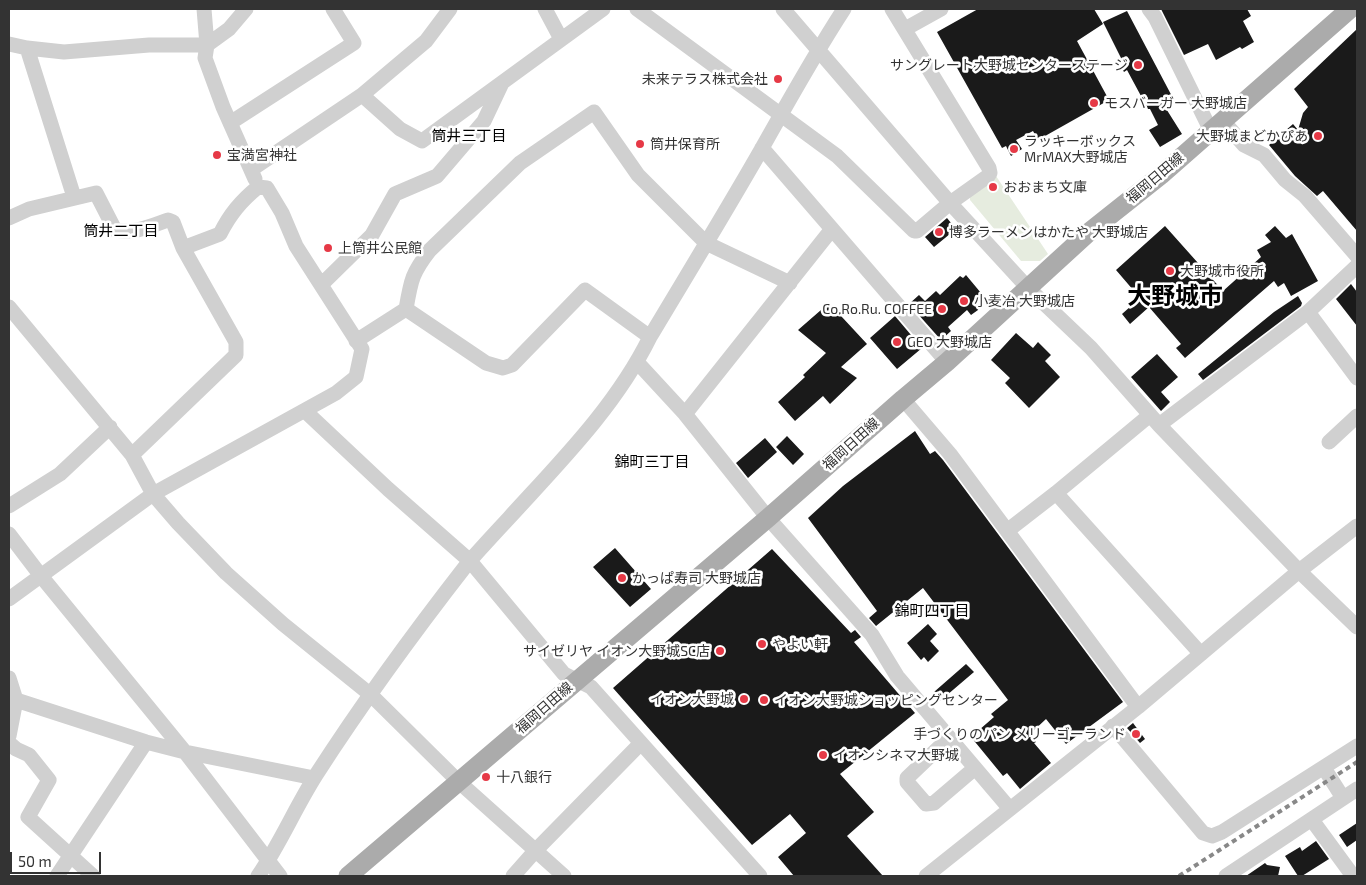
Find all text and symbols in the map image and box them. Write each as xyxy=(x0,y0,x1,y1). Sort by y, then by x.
place label: サングレート大野城センターステージ xyxy=(890,57,1128,73)
marker: サングレート大野城センターステージ xyxy=(1132,59,1144,71)
place label: 未来テラス株式会社 xyxy=(642,71,768,87)
marker: 未来テラス株式会社 xyxy=(772,73,784,85)
place label: モスバーガー 大野城店 xyxy=(1104,95,1247,111)
marker: モスバーガー 大野城店 xyxy=(1088,97,1100,109)
district label: 筒井三丁目 xyxy=(432,127,506,145)
place label: 大野城まどかぴあ xyxy=(1196,128,1308,144)
marker: 大野城まどかぴあ xyxy=(1312,130,1324,142)
place label: ラッキーボックス MrMAX大野城店 xyxy=(1024,133,1136,166)
place label: 筒井保育所 xyxy=(650,136,720,152)
marker: 筒井保育所 xyxy=(634,138,646,150)
marker: ラッキーボックス MrMAX大野城店 xyxy=(1008,143,1020,155)
place label: 宝満宮神社 xyxy=(227,147,297,163)
marker: 宝満宮神社 xyxy=(211,149,223,161)
street label: 福岡日田線 xyxy=(1123,149,1187,207)
place label: おおまち文庫 xyxy=(1003,179,1087,195)
marker: おおまち文庫 xyxy=(987,181,999,193)
district label: 筒井二丁目 xyxy=(84,222,158,240)
place label: 博多ラーメンはかたや 大野城店 xyxy=(949,224,1148,240)
marker: 博多ラーメンはかたや 大野城店 xyxy=(933,226,945,238)
place label: 上筒井公民館 xyxy=(338,240,422,256)
marker: 上筒井公民館 xyxy=(322,242,334,254)
place label: 大野城市役所 xyxy=(1180,263,1264,279)
marker: 大野城市役所 xyxy=(1164,265,1176,277)
district label: 大野城市 xyxy=(1127,282,1223,310)
place label: 小麦冶 大野城店 xyxy=(974,293,1075,309)
marker: 小麦冶 大野城店 xyxy=(958,295,970,307)
place label: Co.Ro.Ru. COFFEE xyxy=(822,301,932,317)
marker: Co.Ro.Ru. COFFEE xyxy=(936,303,948,315)
place label: GEO 大野城店 xyxy=(907,334,992,350)
marker: GEO 大野城店 xyxy=(891,336,903,348)
street label: 福岡日田線 xyxy=(819,414,883,474)
district label: 錦町三丁目 xyxy=(615,453,689,471)
place label: かっぱ寿司 大野城店 xyxy=(632,570,761,586)
marker: かっぱ寿司 大野城店 xyxy=(616,572,628,584)
district label: 錦町四丁目 xyxy=(895,602,969,620)
place label: やよい軒 xyxy=(772,636,828,652)
marker: やよい軒 xyxy=(756,638,768,650)
place label: サイゼリヤ イオン大野城SC店 xyxy=(523,643,710,659)
marker: サイゼリヤ イオン大野城SC店 xyxy=(714,645,726,657)
street label: 福岡日田線 xyxy=(512,679,576,737)
place label: イオン大野城 xyxy=(650,691,734,707)
place label: イオン大野城ショッピングセンター xyxy=(774,692,998,708)
marker: イオン大野城 xyxy=(738,693,750,705)
marker: イオン大野城ショッピングセンター xyxy=(758,694,770,706)
place label: 手づくりのパン メリーゴーランド xyxy=(913,726,1126,742)
marker: 手づくりのパン メリーゴーランド xyxy=(1130,728,1142,740)
place label: イオンシネマ大野城 xyxy=(833,747,959,763)
marker: イオンシネマ大野城 xyxy=(817,749,829,761)
place label: 十八銀行 xyxy=(496,769,552,785)
marker: 十八銀行 xyxy=(480,771,492,783)
scale bar xyxy=(12,842,104,874)
text: 50 m xyxy=(18,852,52,870)

